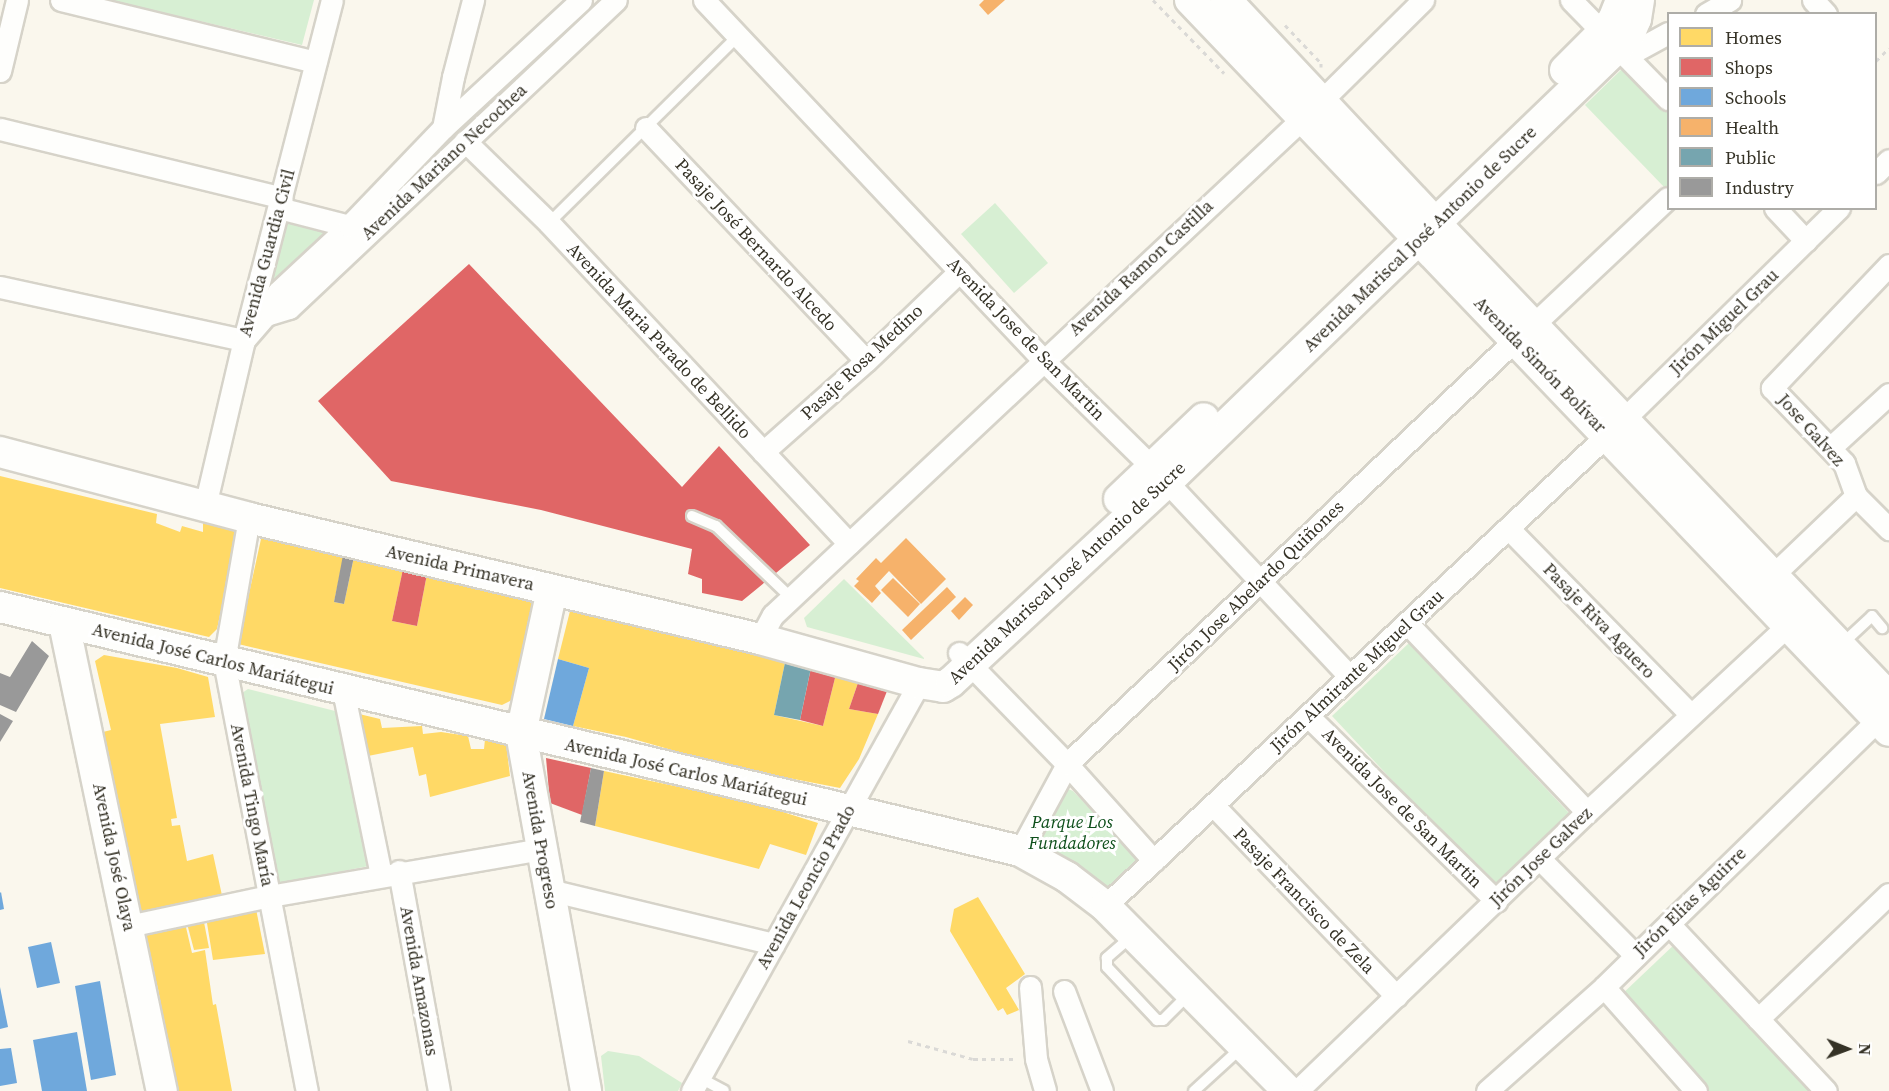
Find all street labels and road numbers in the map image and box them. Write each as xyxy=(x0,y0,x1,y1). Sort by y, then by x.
street label: Avenida Mariano Necochea xyxy=(357,79,531,245)
street label: Avenida Mariscal José Antonio de Sucre xyxy=(1299,121,1541,357)
street label: Pasaje José Bernardo Alcedo xyxy=(670,154,842,336)
street label: Avenida Guardia Civil xyxy=(234,167,300,339)
street label: Avenida Ramon Castilla xyxy=(1064,195,1218,341)
street label: Avenida Maria Parado de Bellido xyxy=(562,238,756,444)
street label: Avenida Jose de San Martin xyxy=(943,253,1109,425)
street label: Jirón Miguel Grau xyxy=(1665,264,1783,380)
street label: Avenida Simón Bolívar xyxy=(1469,292,1611,438)
street label: Pasaje Rosa Medino xyxy=(796,300,928,424)
street label: Jose Galvez xyxy=(1773,389,1849,471)
street label: Avenida Mariscal José Antonio de Sucre xyxy=(944,457,1190,689)
street label: Jirón Jose Abelardo Quiñones xyxy=(1163,496,1349,676)
street label: Avenida Primavera xyxy=(384,540,536,596)
street label: Pasaje Riva Aguero xyxy=(1538,559,1660,683)
street label: Jirón Almirante Miguel Grau xyxy=(1266,585,1448,757)
street label: Avenida José Carlos Mariátegui xyxy=(90,618,336,700)
street label: Avenida Tingo María xyxy=(226,722,278,888)
street label: Avenida Jose de San Martin xyxy=(1317,723,1487,893)
street label: Avenida José Carlos Mariátegui xyxy=(563,734,809,810)
street label: Avenida Progreso xyxy=(517,769,563,911)
street label: Avenida José Olaya xyxy=(88,781,140,933)
street label: Avenida Leoncio Prado xyxy=(752,801,860,973)
street label: Jirón Jose Galvez xyxy=(1485,803,1597,911)
street label: Pasaje Francisco de Zela xyxy=(1229,824,1379,978)
street label: Jirón Elias Aguirre xyxy=(1629,843,1751,961)
street label: Avenida Amazonas xyxy=(395,904,443,1058)

